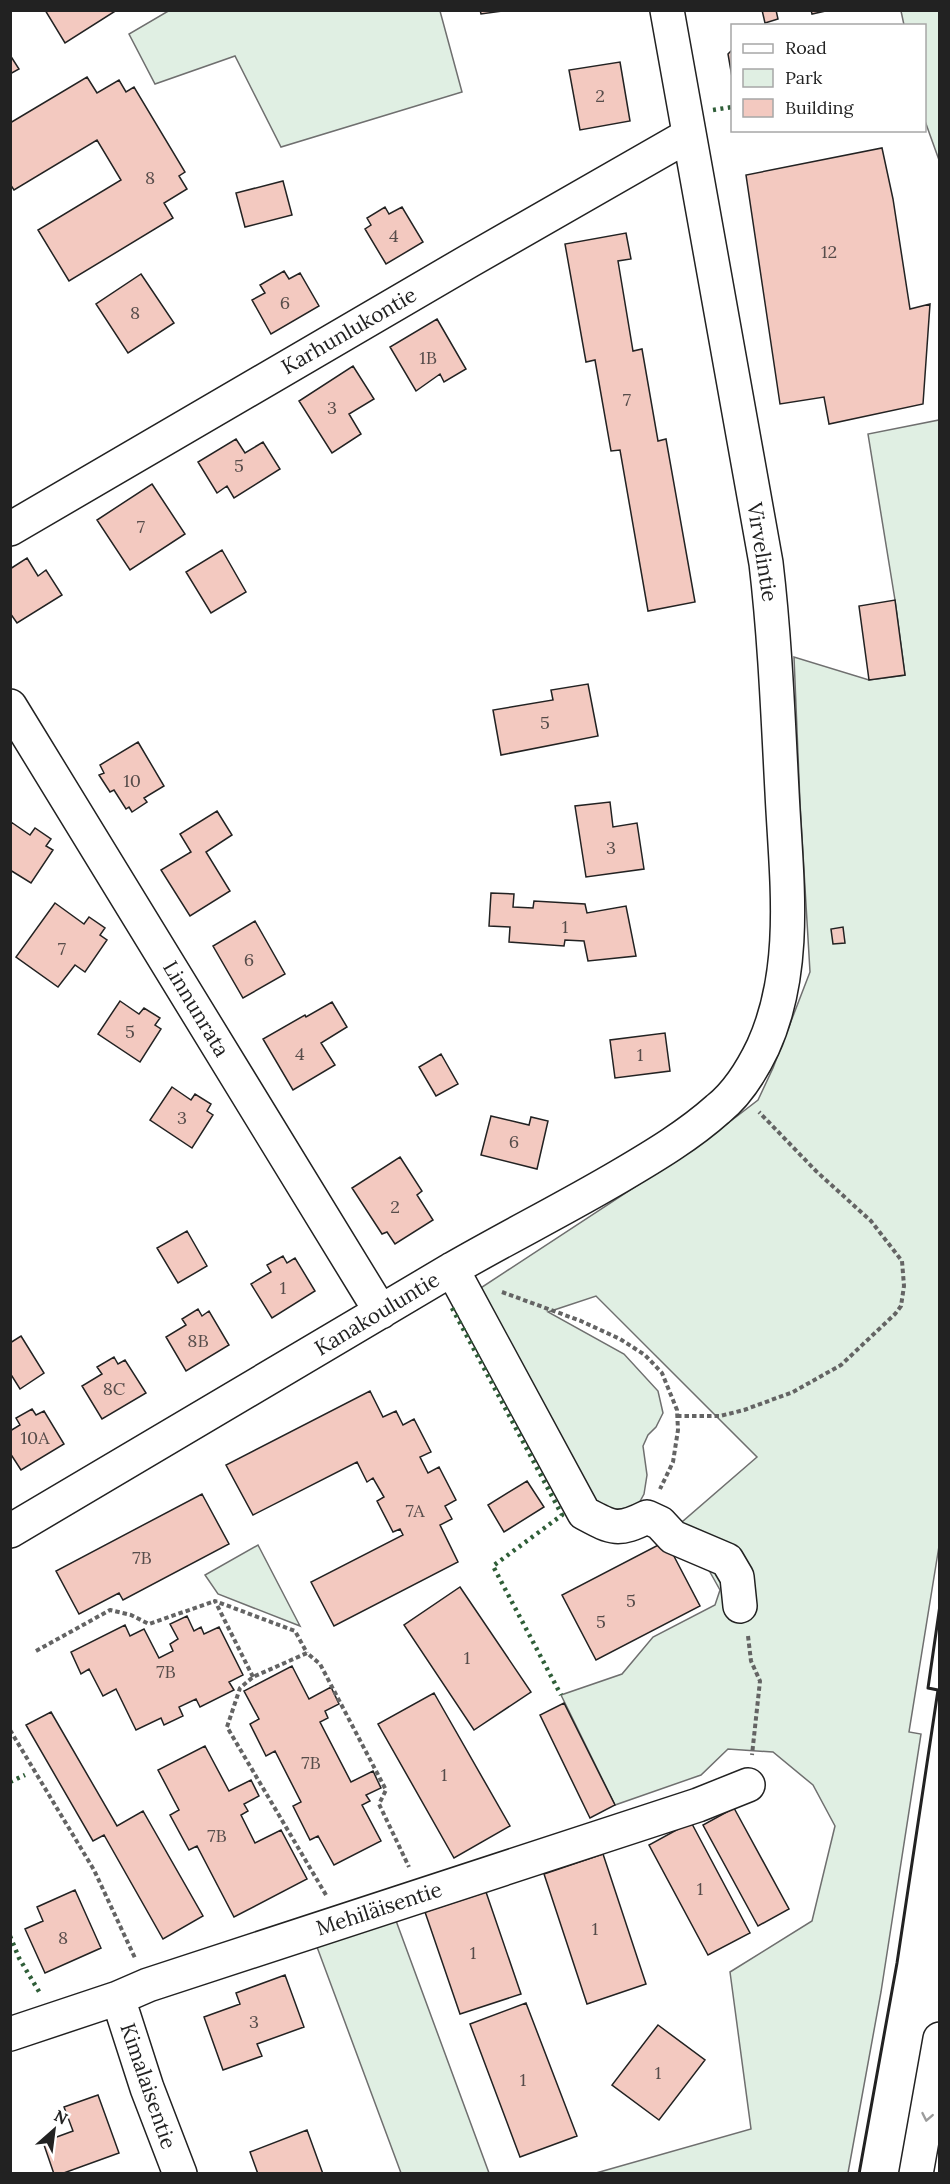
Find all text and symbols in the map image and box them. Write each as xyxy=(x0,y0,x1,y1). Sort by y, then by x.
legend xyxy=(731,24,926,132)
text: Road xyxy=(785,36,827,59)
text: Park xyxy=(785,66,823,89)
house number: 2 xyxy=(595,84,605,107)
text: Building xyxy=(785,96,855,119)
house number: 8 xyxy=(145,166,155,189)
house number: 4 xyxy=(389,224,399,247)
house number: 12 xyxy=(821,240,837,263)
street label: Karhunlukontie xyxy=(276,281,421,380)
house number: 6 xyxy=(280,291,290,314)
house number: 8 xyxy=(130,301,140,324)
house number: 1B xyxy=(419,346,437,369)
house number: 7 xyxy=(623,388,631,411)
house number: 3 xyxy=(327,396,337,419)
house number: 5 xyxy=(234,454,244,477)
street label: Virvelintie xyxy=(741,499,784,603)
house number: 7 xyxy=(137,515,145,538)
house number: 5 xyxy=(540,711,550,734)
house number: 10 xyxy=(123,769,141,792)
house number: 3 xyxy=(606,836,616,859)
house number: 1 xyxy=(562,915,568,938)
house number: 7 xyxy=(58,937,66,960)
house number: 6 xyxy=(244,948,254,971)
street label: Linnunrata xyxy=(157,956,236,1062)
house number: 5 xyxy=(125,1020,135,1043)
house number: 4 xyxy=(295,1042,305,1065)
house number: 1 xyxy=(637,1043,643,1066)
house number: 3 xyxy=(177,1106,187,1129)
house number: 6 xyxy=(509,1130,519,1153)
house number: 2 xyxy=(390,1195,400,1218)
street label: Kanakouluntie xyxy=(309,1266,444,1361)
house number: 1 xyxy=(280,1276,286,1299)
house number: 8B xyxy=(187,1329,209,1352)
house number: 8C xyxy=(103,1377,126,1400)
house number: 10A xyxy=(21,1426,50,1449)
house number: 7A xyxy=(405,1499,425,1522)
house number: 7B xyxy=(132,1546,152,1569)
house number: 5 xyxy=(626,1589,636,1612)
house number: 5 xyxy=(596,1610,606,1633)
house number: 1 xyxy=(464,1646,470,1669)
house number: 7B xyxy=(156,1660,176,1683)
house number: 7B xyxy=(301,1751,321,1774)
house number: 1 xyxy=(441,1763,447,1786)
house number: 7B xyxy=(207,1824,227,1847)
street label: Mehiläisentie xyxy=(313,1876,445,1942)
house number: 1 xyxy=(697,1877,703,1900)
house number: 1 xyxy=(592,1917,598,1940)
house number: 8 xyxy=(58,1926,68,1949)
house number: 1 xyxy=(470,1941,476,1964)
house number: 3 xyxy=(249,2010,259,2033)
street label: Kimalaisentie xyxy=(114,2019,183,2152)
house number: 1 xyxy=(655,2061,661,2084)
house number: 1 xyxy=(520,2068,526,2091)
north arrow xyxy=(24,2100,84,2160)
text: N xyxy=(51,2105,71,2128)
one-way arrow xyxy=(921,2112,933,2122)

